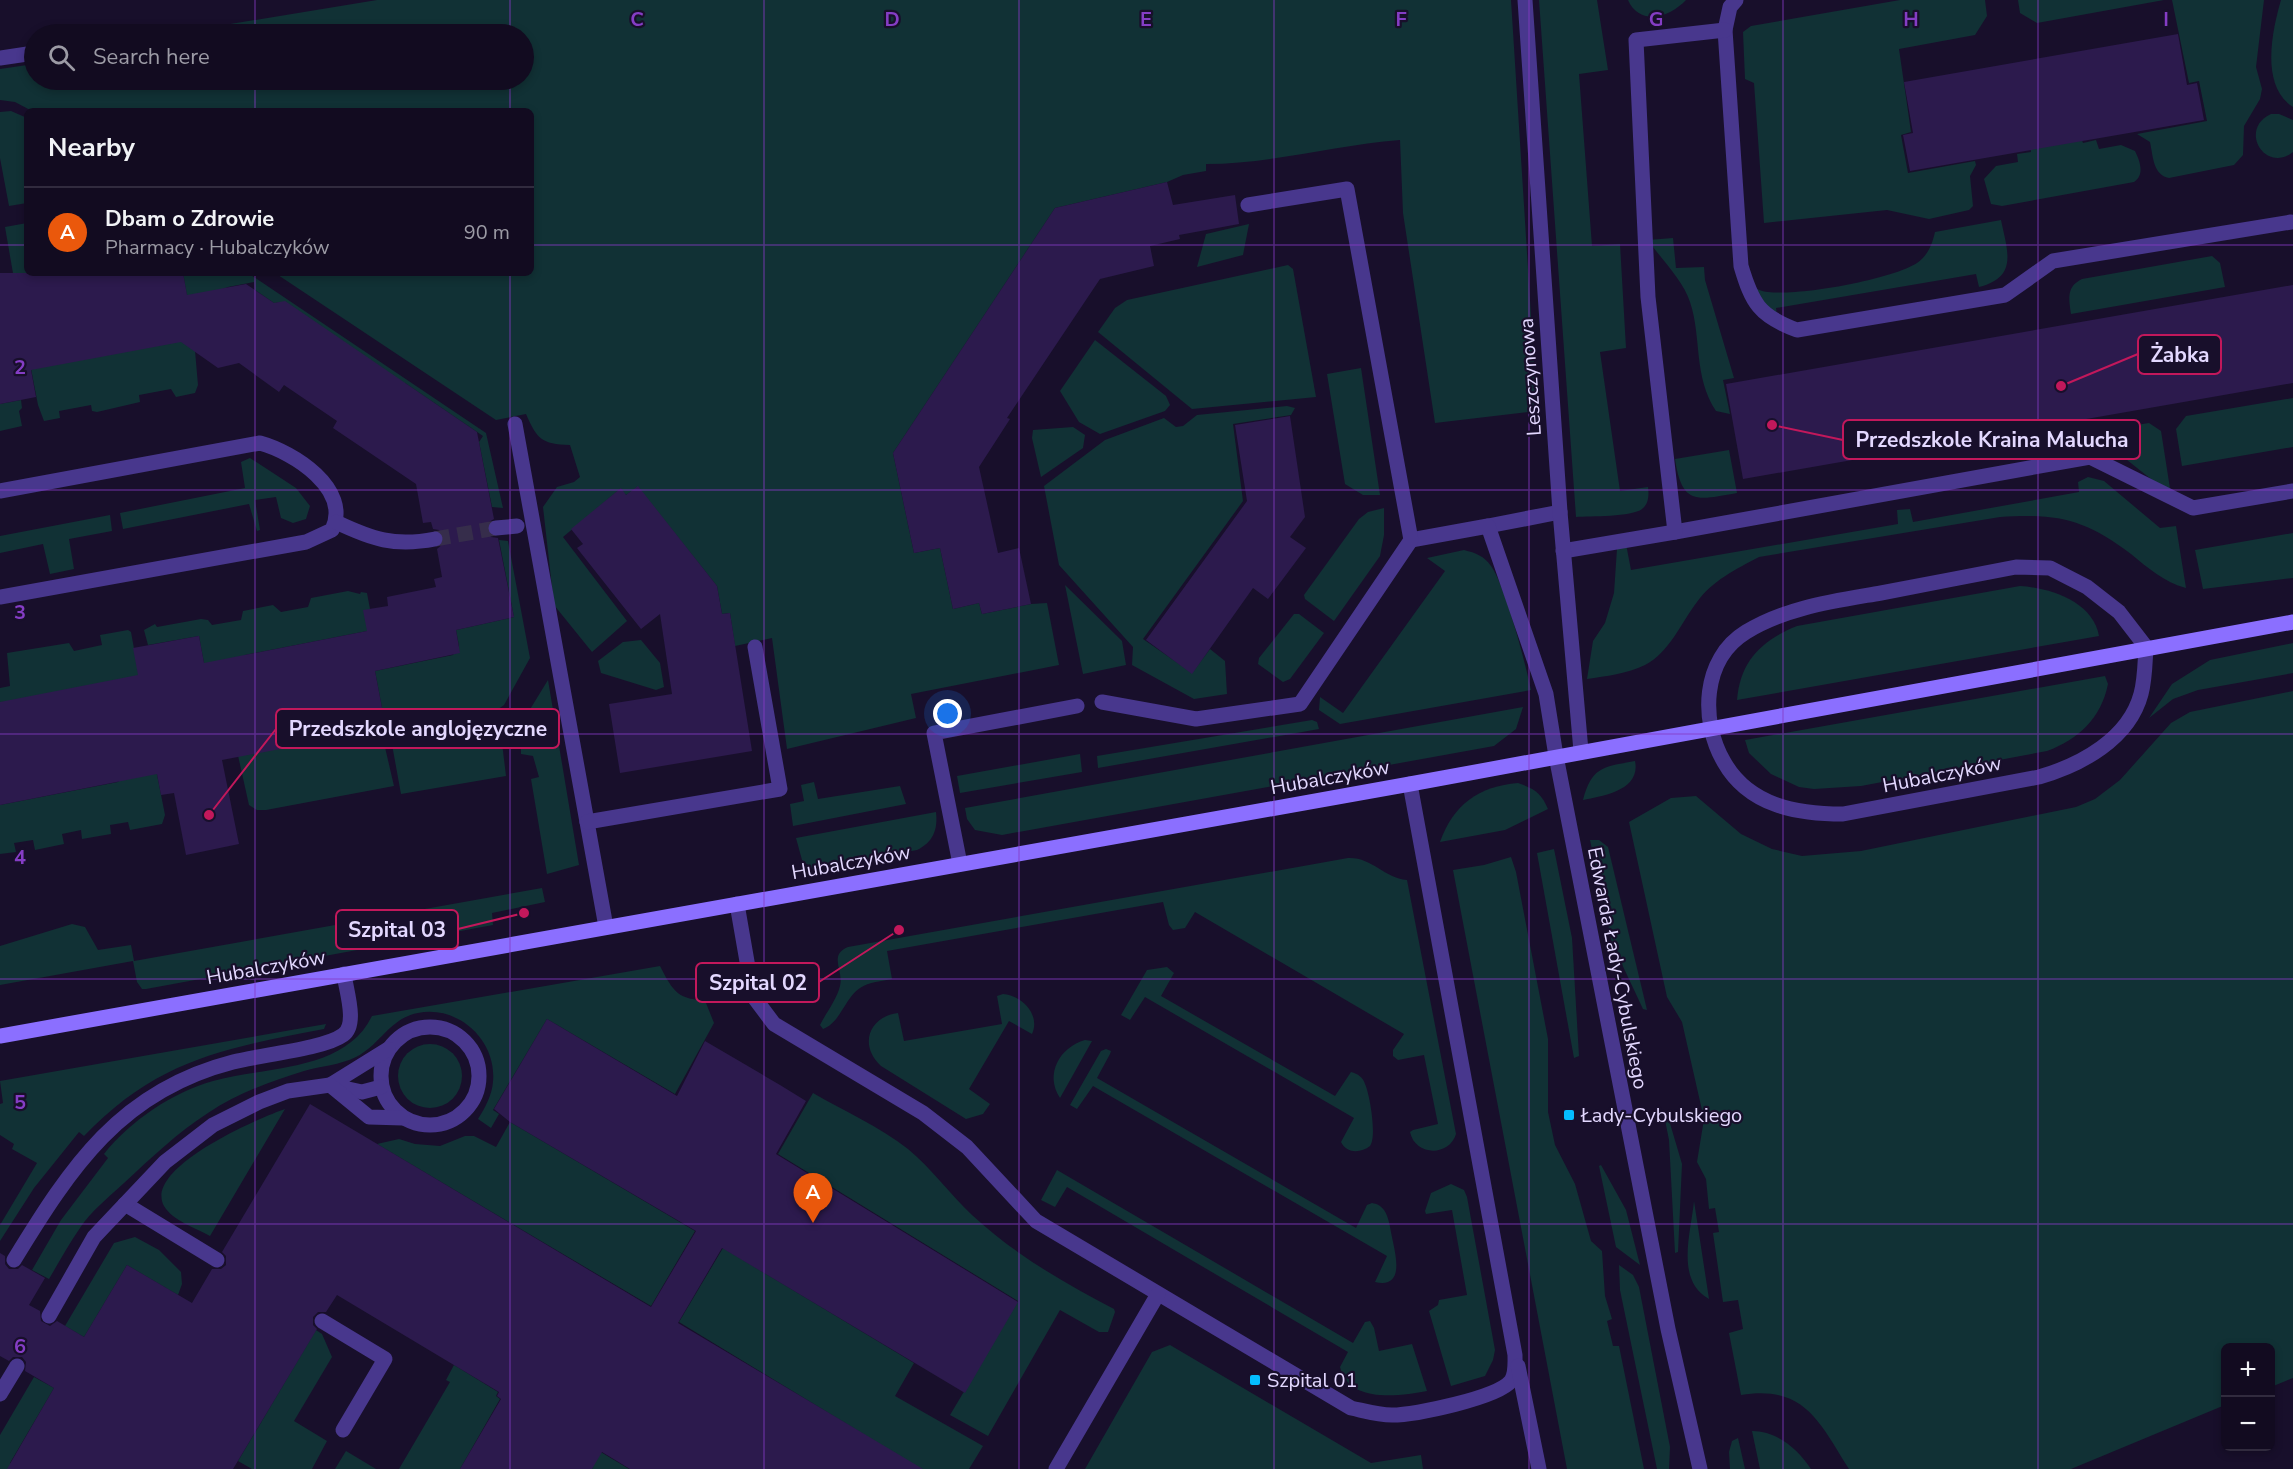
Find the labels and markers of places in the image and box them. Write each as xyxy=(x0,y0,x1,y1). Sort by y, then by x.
callout: Żabka xyxy=(2138,335,2221,374)
callout: Przedszkole Kraina Malucha xyxy=(1843,420,2140,459)
callout: Przedszkole anglojęzyczne xyxy=(276,709,559,748)
callout: Szpital 03 xyxy=(336,910,458,949)
callout: Szpital 02 xyxy=(696,963,819,1002)
place label: Łady-Cybulskiego xyxy=(1580,1102,1742,1129)
marker: Łady-Cybulskiego xyxy=(1562,1108,1576,1122)
pin: A xyxy=(794,1174,832,1223)
place label: Szpital 01 xyxy=(1267,1367,1358,1394)
marker: Szpital 01 xyxy=(1248,1373,1262,1387)

